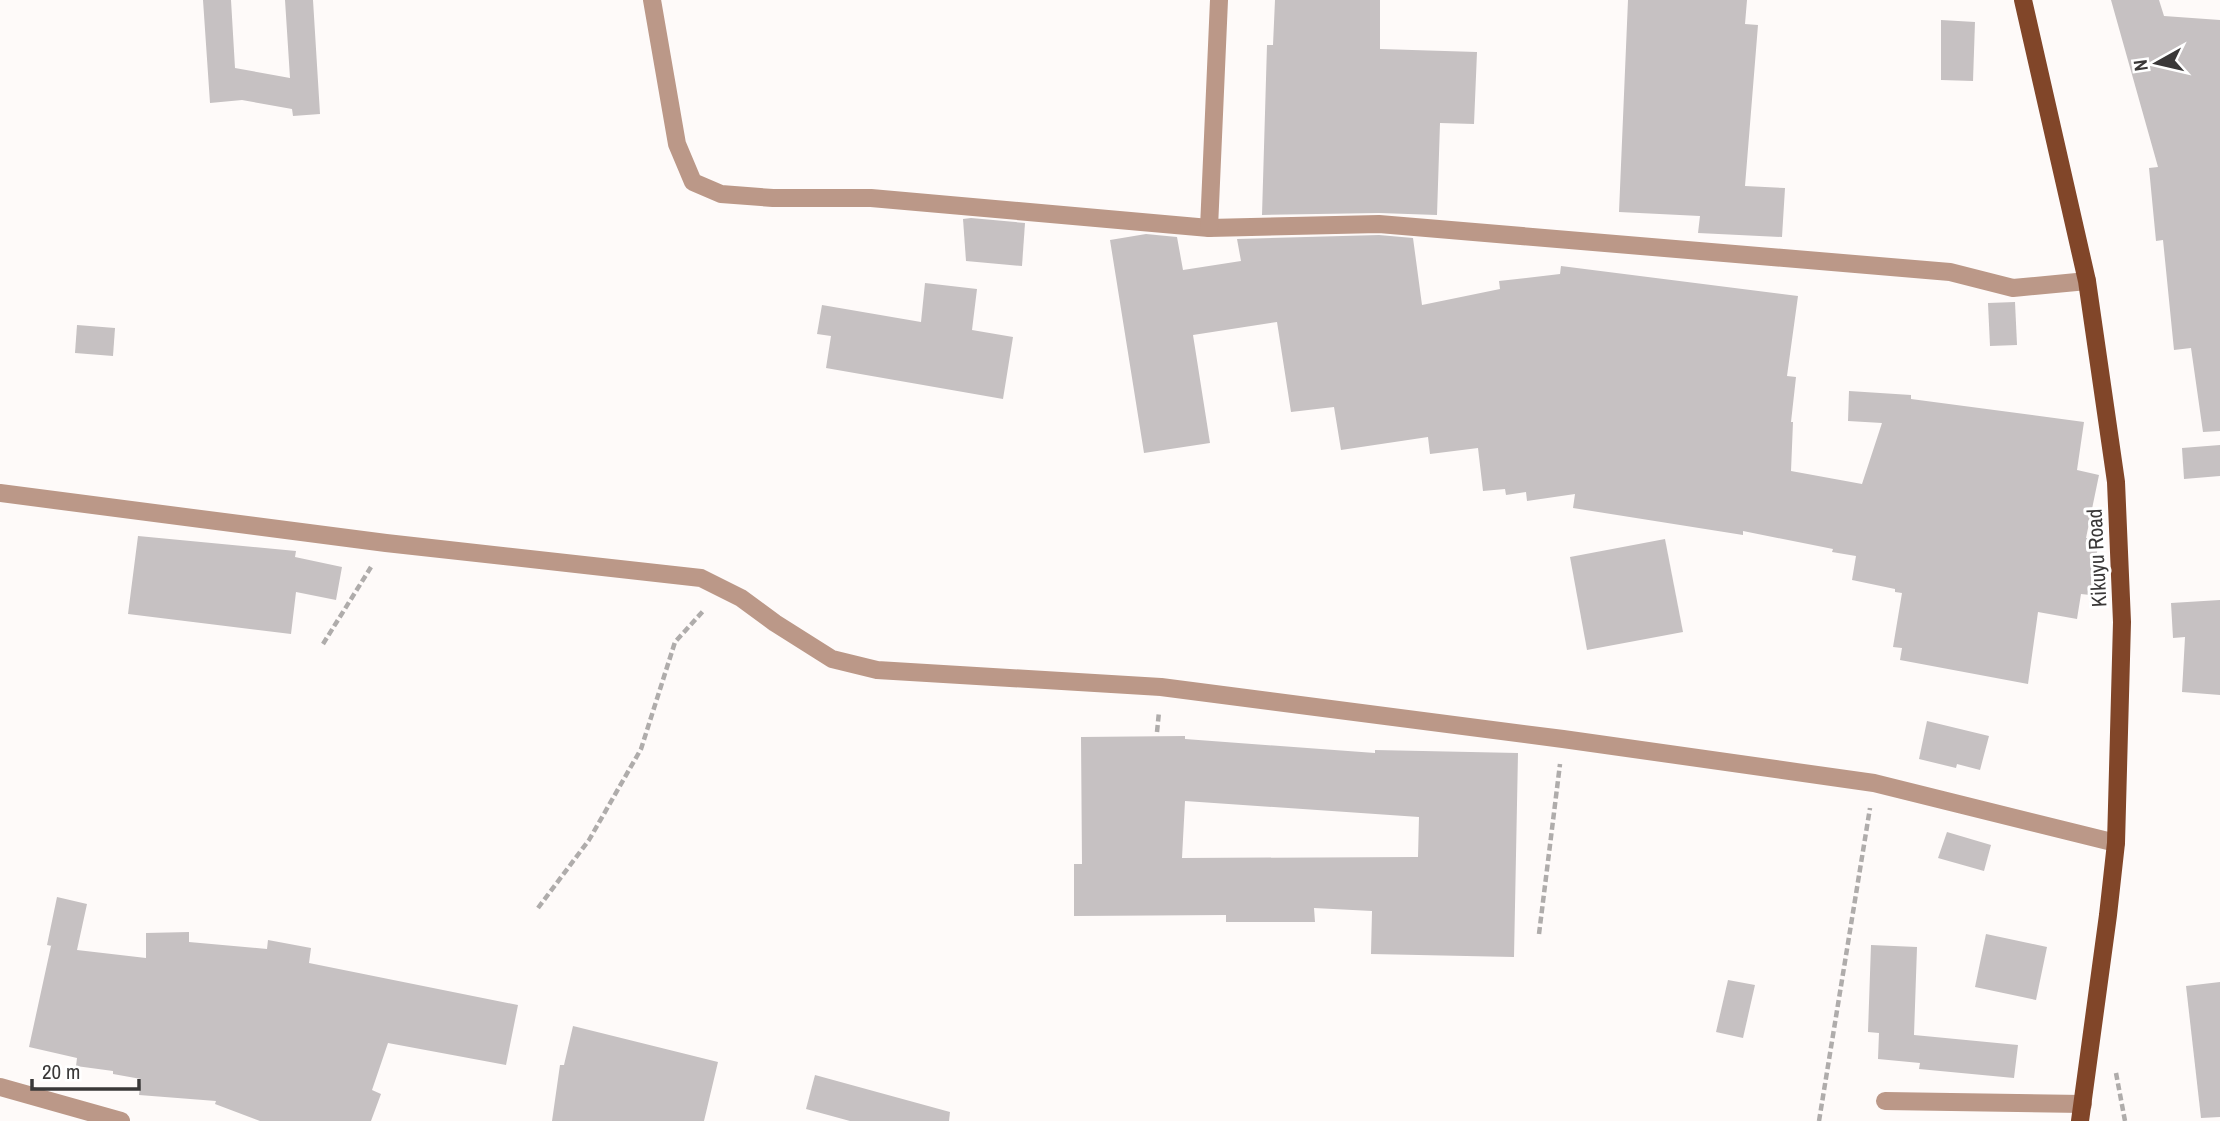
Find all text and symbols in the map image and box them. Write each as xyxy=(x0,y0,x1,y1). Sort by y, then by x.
north arrow xyxy=(2122,28,2192,98)
text: N xyxy=(2127,58,2154,73)
street label: Kikuyu Road xyxy=(2079,508,2114,608)
scale bar xyxy=(32,1048,138,1092)
text: 20 m xyxy=(42,1057,80,1086)

